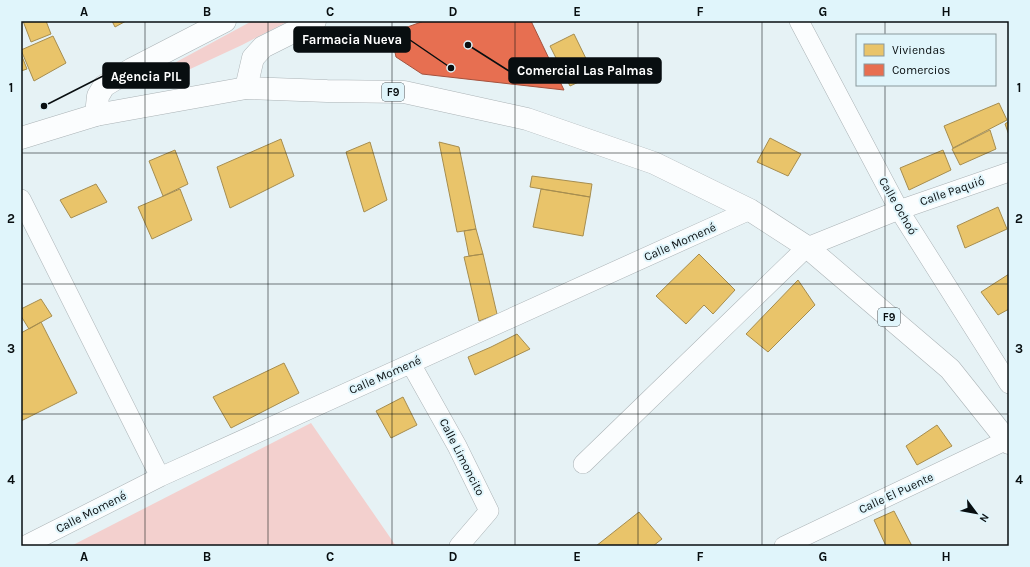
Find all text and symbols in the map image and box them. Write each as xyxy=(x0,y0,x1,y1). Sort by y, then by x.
text: A xyxy=(80,4,88,19)
text: B xyxy=(203,4,211,19)
text: C xyxy=(326,4,334,19)
text: D xyxy=(449,4,458,19)
text: E xyxy=(573,4,581,19)
text: F xyxy=(696,4,704,19)
text: G xyxy=(819,4,827,19)
text: H xyxy=(941,4,951,19)
callout: Farmacia Nueva xyxy=(294,27,410,52)
text: Farmacia Nueva xyxy=(302,32,402,47)
legend xyxy=(856,34,996,86)
text: Viviendas xyxy=(892,43,945,57)
callout: Comercial Las Palmas xyxy=(509,58,661,83)
callout: Agencia PIL xyxy=(103,63,189,88)
text: Comercial Las Palmas xyxy=(517,63,653,78)
text: Comercios xyxy=(892,63,950,77)
text: Agencia PIL xyxy=(111,69,182,84)
text: 1 xyxy=(9,80,13,95)
text: 1 xyxy=(1017,80,1021,95)
road number: F9 xyxy=(382,83,404,101)
street label: Calle Paquió xyxy=(918,173,986,209)
street label: Calle Ochoó xyxy=(876,175,920,237)
text: 2 xyxy=(7,211,15,226)
text: 2 xyxy=(1015,211,1023,226)
street label: Calle Momené xyxy=(642,220,718,264)
road number: F9 xyxy=(878,308,900,326)
text: 3 xyxy=(7,341,15,356)
text: 3 xyxy=(1015,341,1023,356)
street label: Calle Momené xyxy=(347,353,423,397)
street label: Calle Limoncito xyxy=(437,416,487,498)
street label: Calle El Puente xyxy=(856,470,936,516)
text: 4 xyxy=(7,472,15,487)
text: 4 xyxy=(1015,472,1023,487)
street label: Calle Momené xyxy=(53,488,129,536)
north arrow xyxy=(956,493,996,533)
text: N xyxy=(976,511,992,525)
text: A xyxy=(80,549,88,564)
text: B xyxy=(203,549,211,564)
text: C xyxy=(326,549,334,564)
text: D xyxy=(449,549,458,564)
text: E xyxy=(573,549,581,564)
text: F xyxy=(696,549,704,564)
text: G xyxy=(819,549,827,564)
text: H xyxy=(941,549,951,564)

